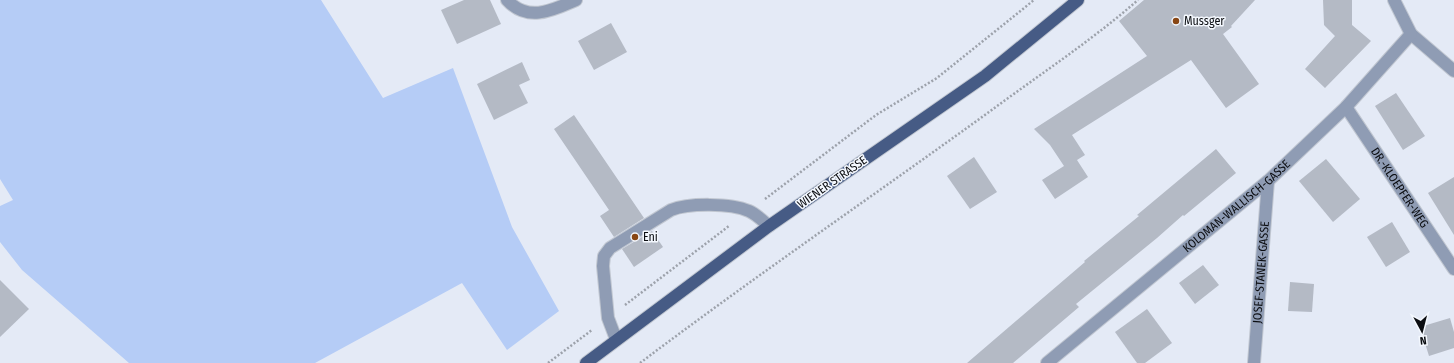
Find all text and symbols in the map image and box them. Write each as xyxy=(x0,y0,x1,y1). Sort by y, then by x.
place label: Mussger xyxy=(1184,14,1225,28)
marker: Mussger xyxy=(1171,16,1181,26)
street label: DR.-KLOEPFER-WEG xyxy=(1368,145,1432,231)
street label: WIENER STRASSE xyxy=(795,153,870,211)
street label: KOLOMAN-WALLISCH-GASSE xyxy=(1180,157,1293,255)
street label: JOSEF-STANEK-GASSE xyxy=(1250,220,1272,324)
place label: Eni xyxy=(643,230,658,244)
marker: Eni xyxy=(630,232,640,242)
north arrow xyxy=(1402,311,1442,351)
text: N xyxy=(1419,334,1427,347)

